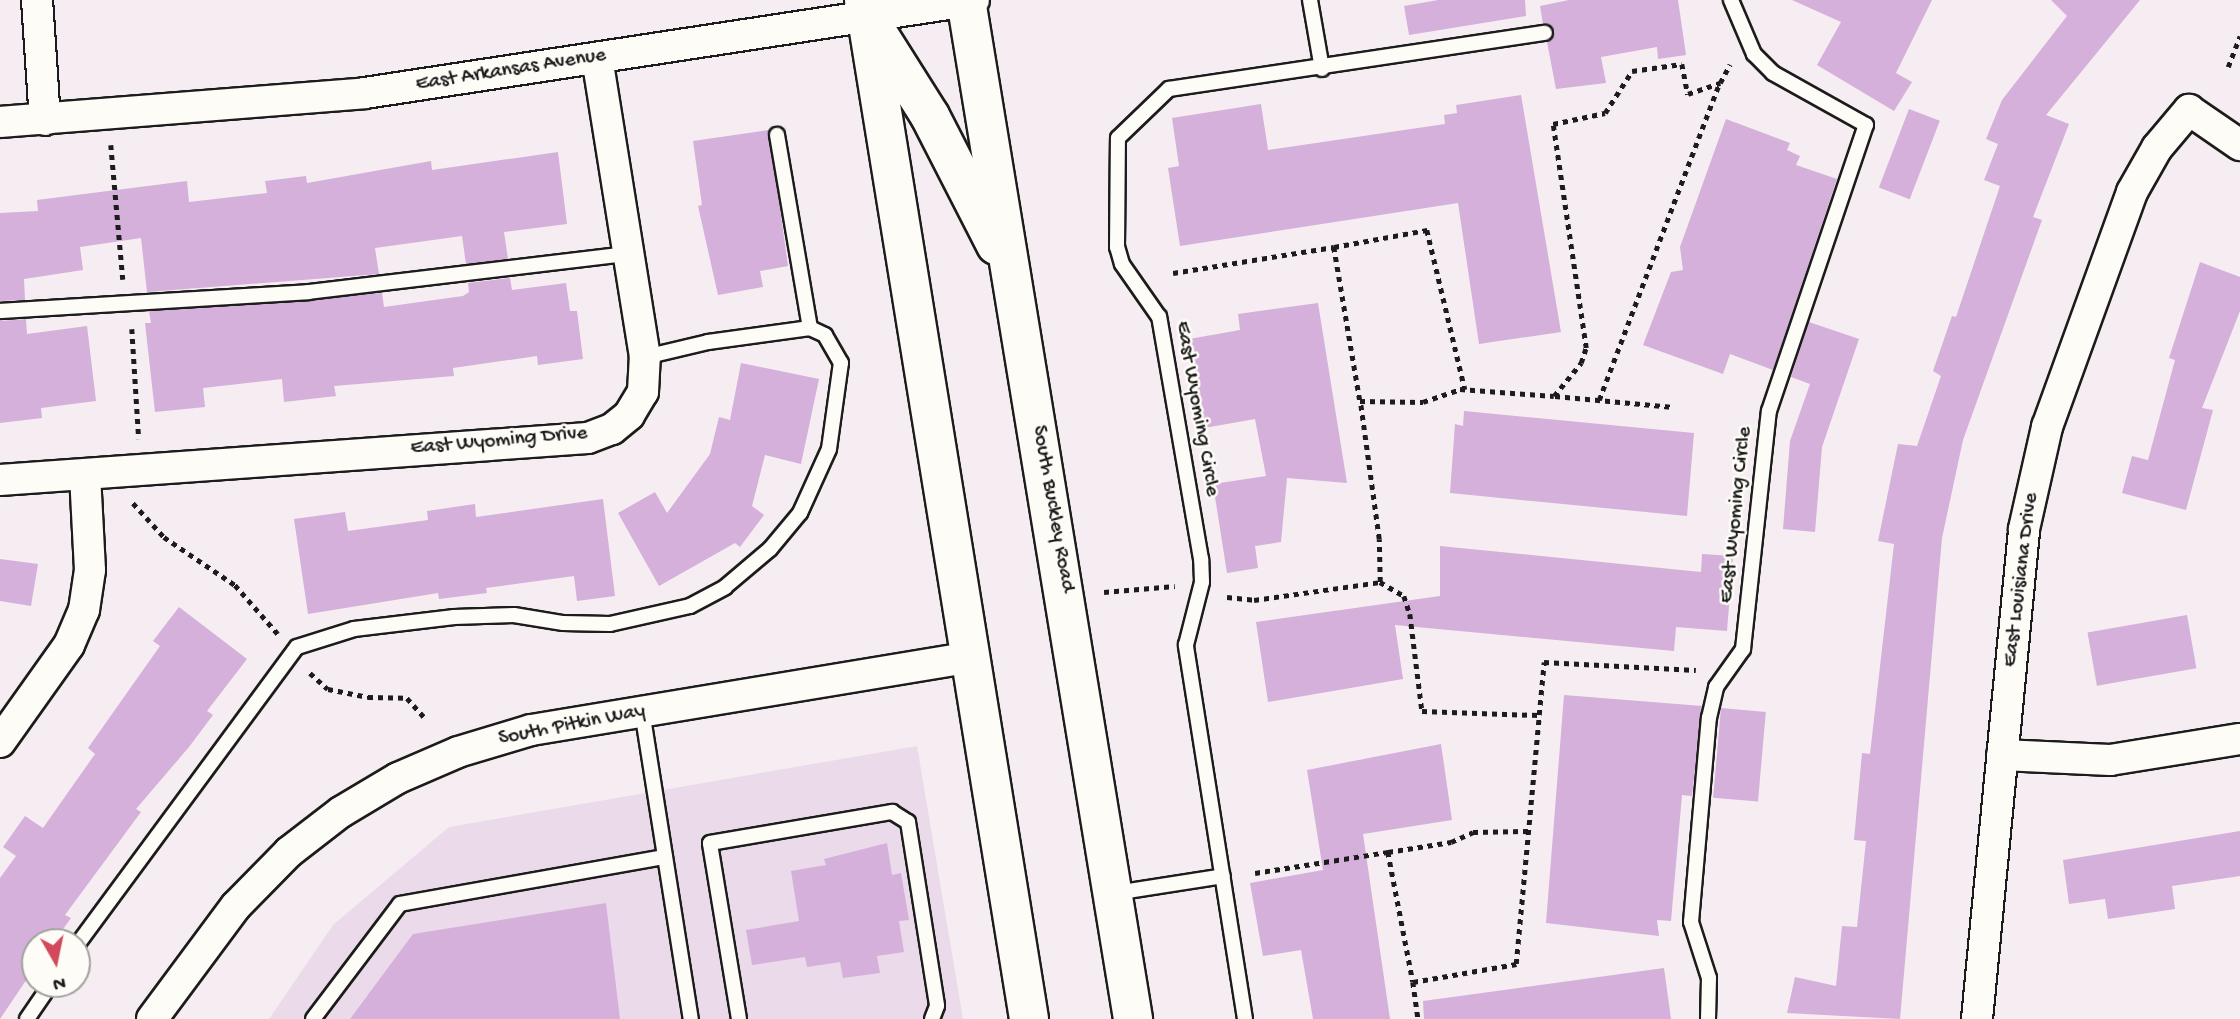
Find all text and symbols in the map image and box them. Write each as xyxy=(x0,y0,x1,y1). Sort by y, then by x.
street label: East Arkansas Avenue xyxy=(414,44,608,98)
street label: East Wyoming Circle xyxy=(1168,319,1224,499)
street label: East Wyoming Drive xyxy=(410,422,588,462)
street label: South Buckley Road xyxy=(1025,424,1079,594)
street label: East Wyoming Circle xyxy=(1715,425,1759,605)
street label: East Louisiana Drive xyxy=(1999,491,2045,669)
street label: South Pitkin Way xyxy=(497,699,647,753)
north arrow xyxy=(21,928,91,998)
text: N xyxy=(51,970,67,995)

